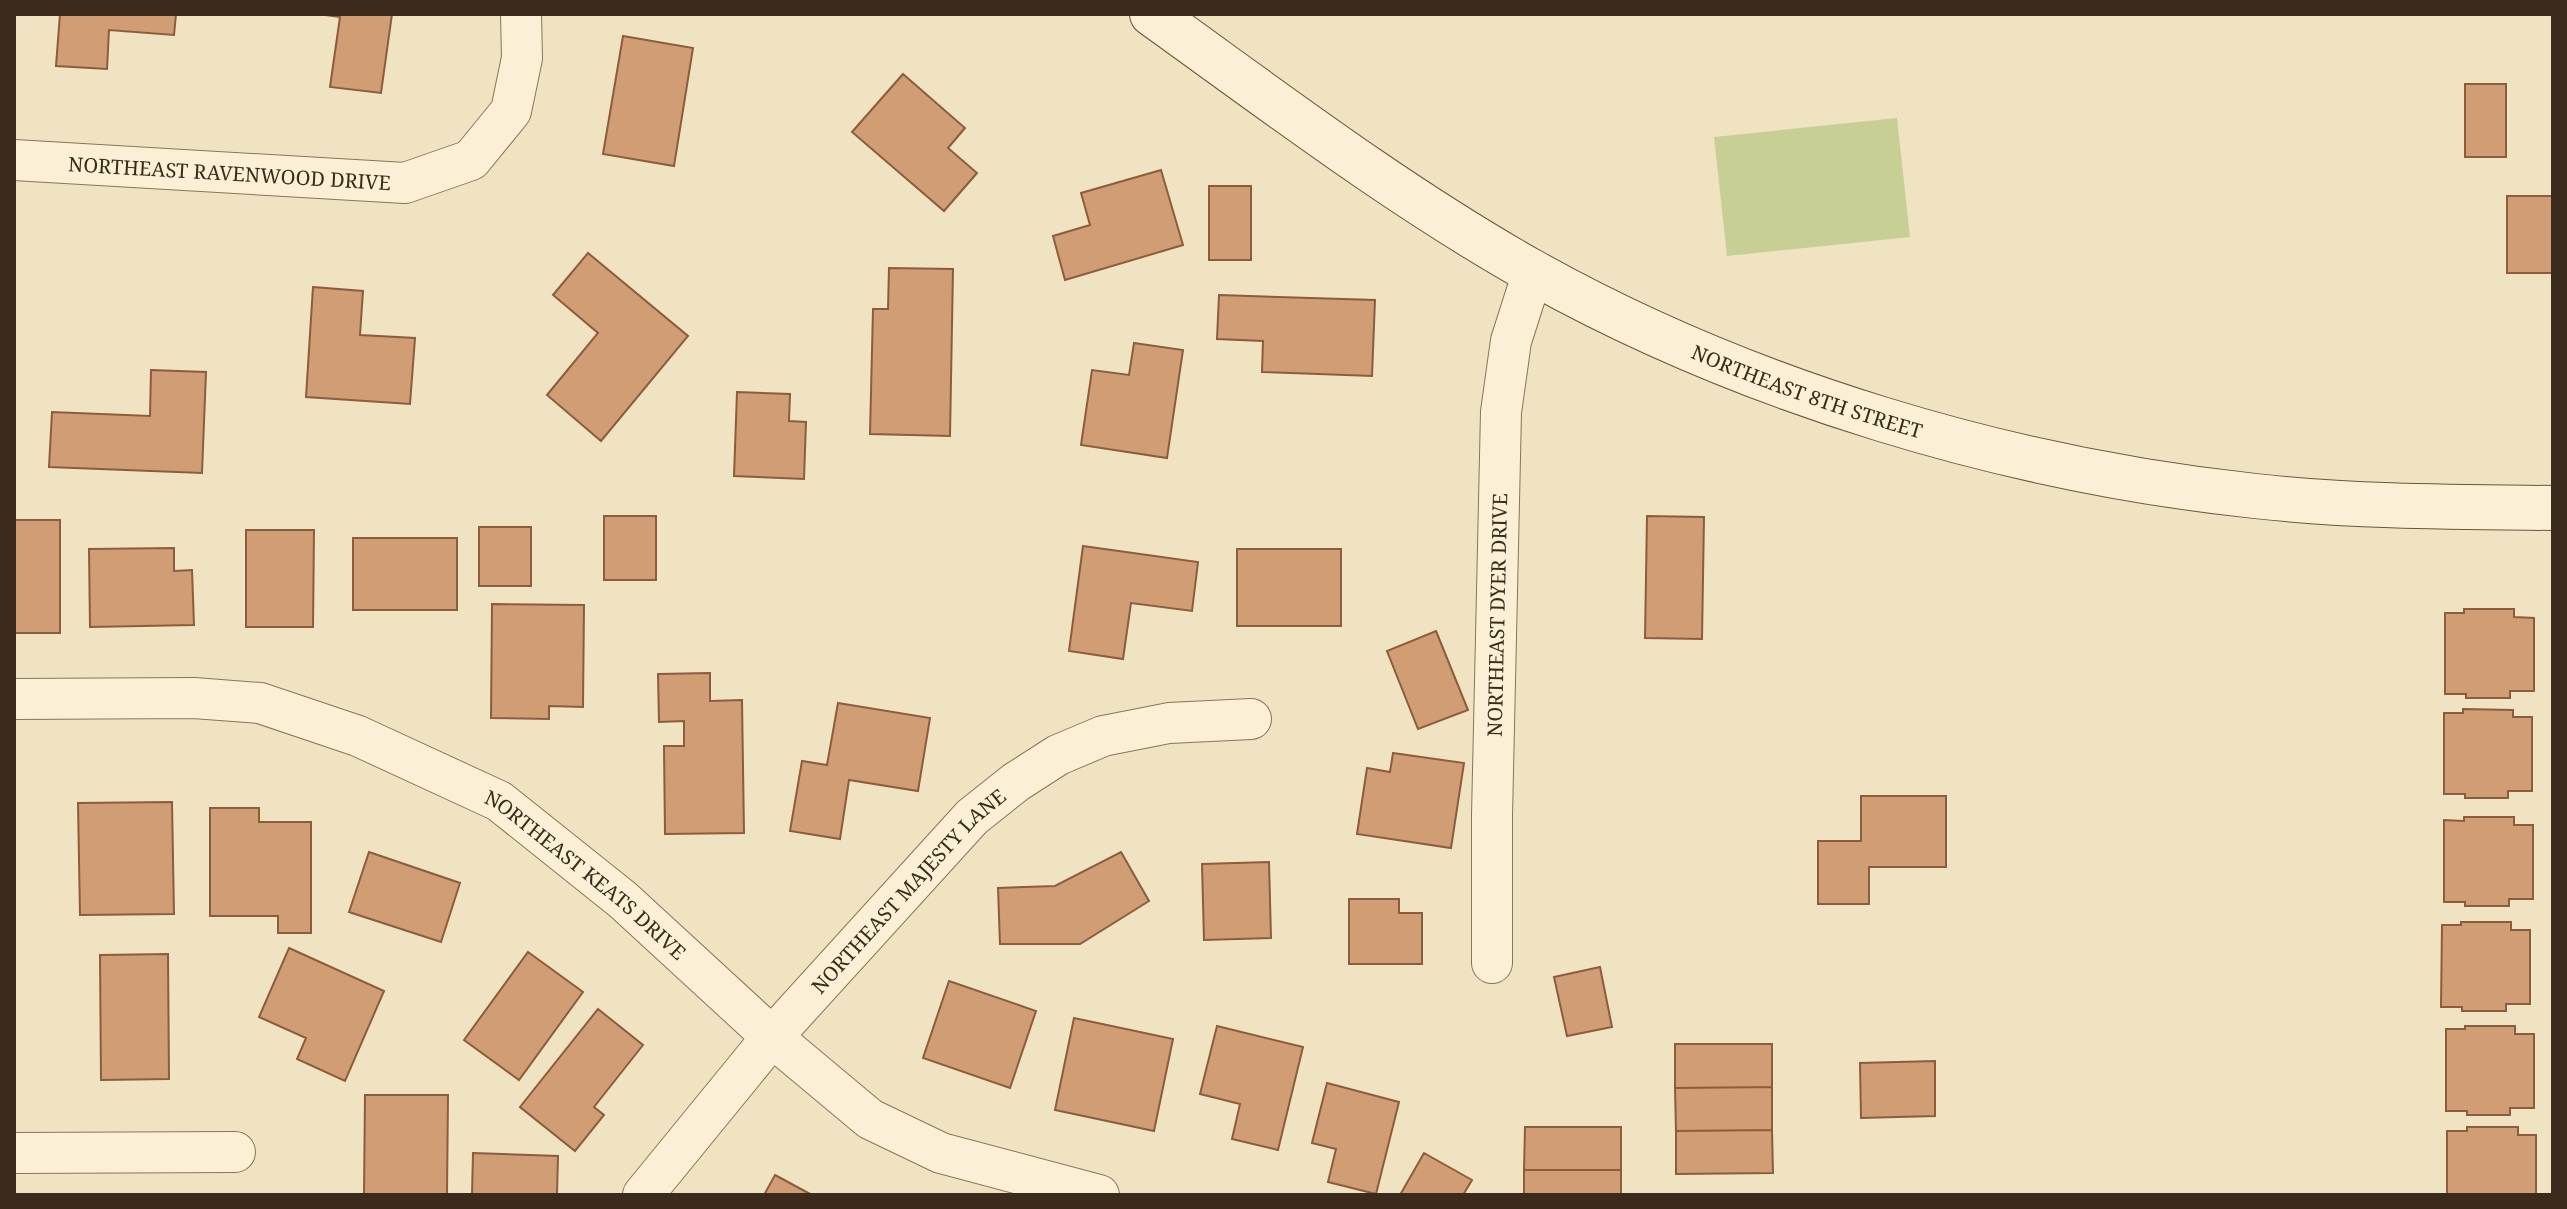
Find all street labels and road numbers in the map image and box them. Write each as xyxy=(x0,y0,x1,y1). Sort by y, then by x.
street label: NORTHEAST RAVENWOOD DRIVE xyxy=(67,150,392,196)
street label: NORTHEAST 8TH STREET xyxy=(1688,338,1926,444)
street label: NORTHEAST DYER DRIVE xyxy=(1480,493,1513,737)
street label: NORTHEAST MAJESTY LANE xyxy=(805,782,1011,999)
street label: NORTHEAST KEATS DRIVE xyxy=(481,783,692,965)

